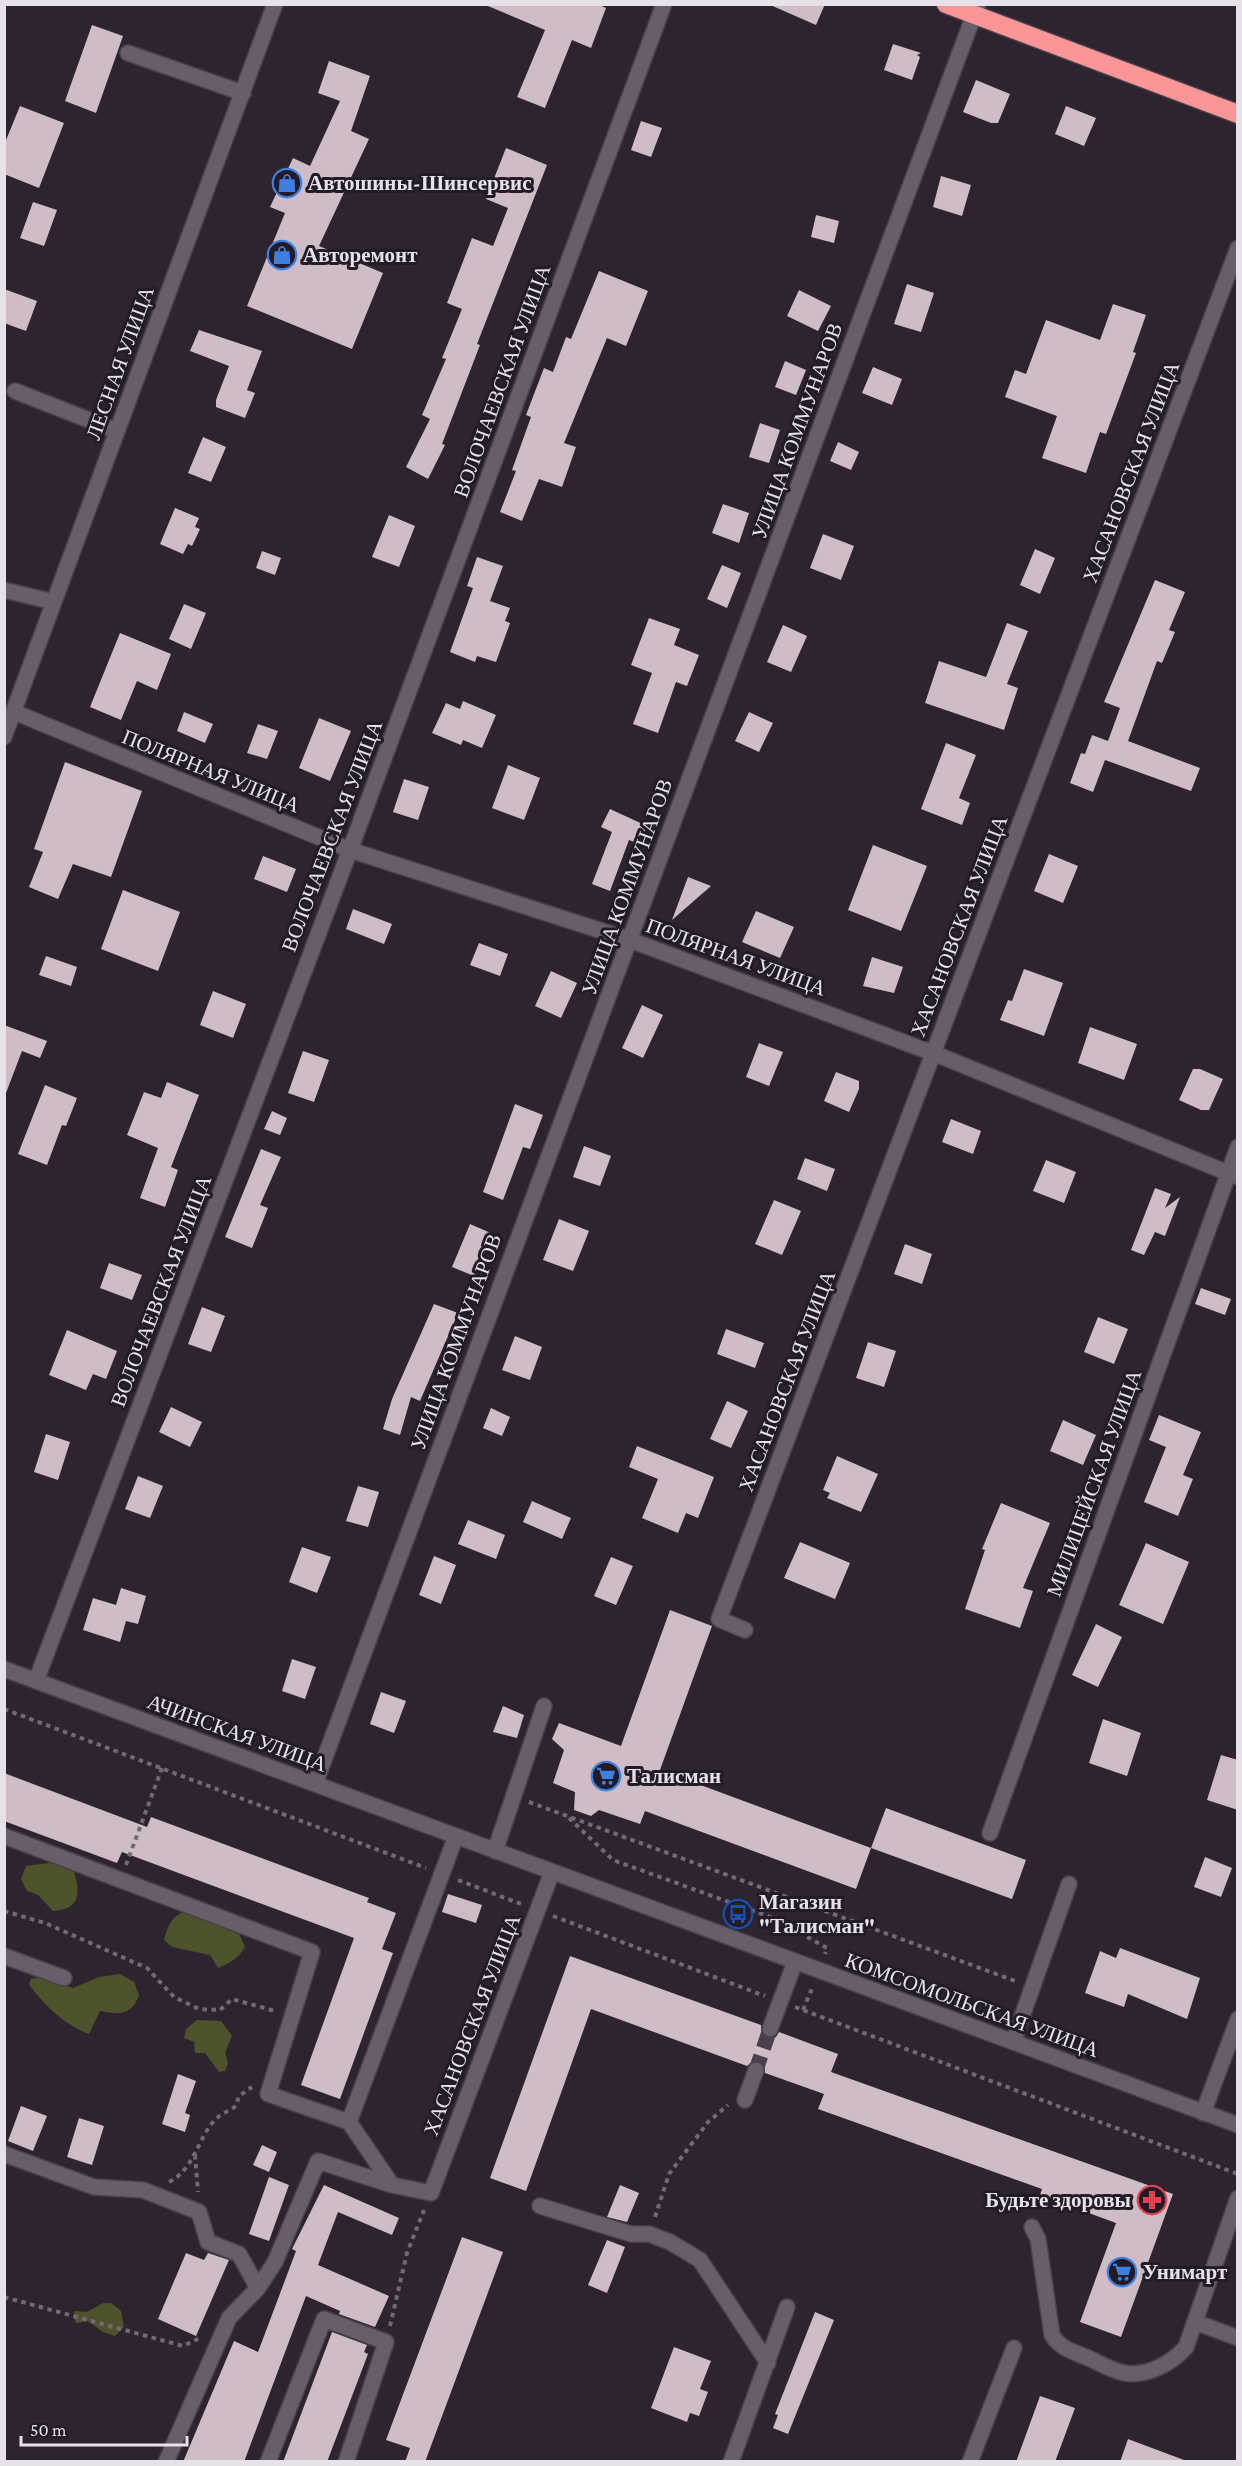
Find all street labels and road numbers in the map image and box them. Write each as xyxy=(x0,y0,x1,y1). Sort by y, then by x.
street label: ВОЛОЧАЕВСКАЯ УЛИЦА xyxy=(449,261,556,501)
street label: ЛЕСНАЯ УЛИЦА xyxy=(81,282,159,443)
street label: УЛИЦА КОММУНАРОВ xyxy=(747,320,847,542)
street label: ХАСАНОВСКАЯ УЛИЦА xyxy=(1078,357,1185,586)
street label: ВОЛОЧАЕВСКАЯ УЛИЦА xyxy=(277,716,388,955)
street label: ПОЛЯРНАЯ УЛИЦА xyxy=(119,724,304,818)
street label: УЛИЦА КОММУНАРОВ xyxy=(577,776,677,998)
street label: ХАСАНОВСКАЯ УЛИЦА xyxy=(906,811,1013,1040)
street label: ПОЛЯРНАЯ УЛИЦА xyxy=(643,913,830,1001)
street label: ВОЛОЧАЕВСКАЯ УЛИЦА xyxy=(106,1171,217,1410)
street label: УЛИЦА КОММУНАРОВ xyxy=(406,1231,506,1453)
street label: ХАСАНОВСКАЯ УЛИЦА xyxy=(734,1266,841,1495)
street label: МИЛИЦЕЙСКАЯ УЛИЦА xyxy=(1042,1365,1147,1600)
street label: АЧИНСКАЯ УЛИЦА xyxy=(144,1689,331,1777)
street label: ХАСАНОВСКАЯ УЛИЦА xyxy=(419,1910,526,2139)
street label: КОМСОМОЛЬСКАЯ УЛИЦА xyxy=(842,1948,1103,2062)

